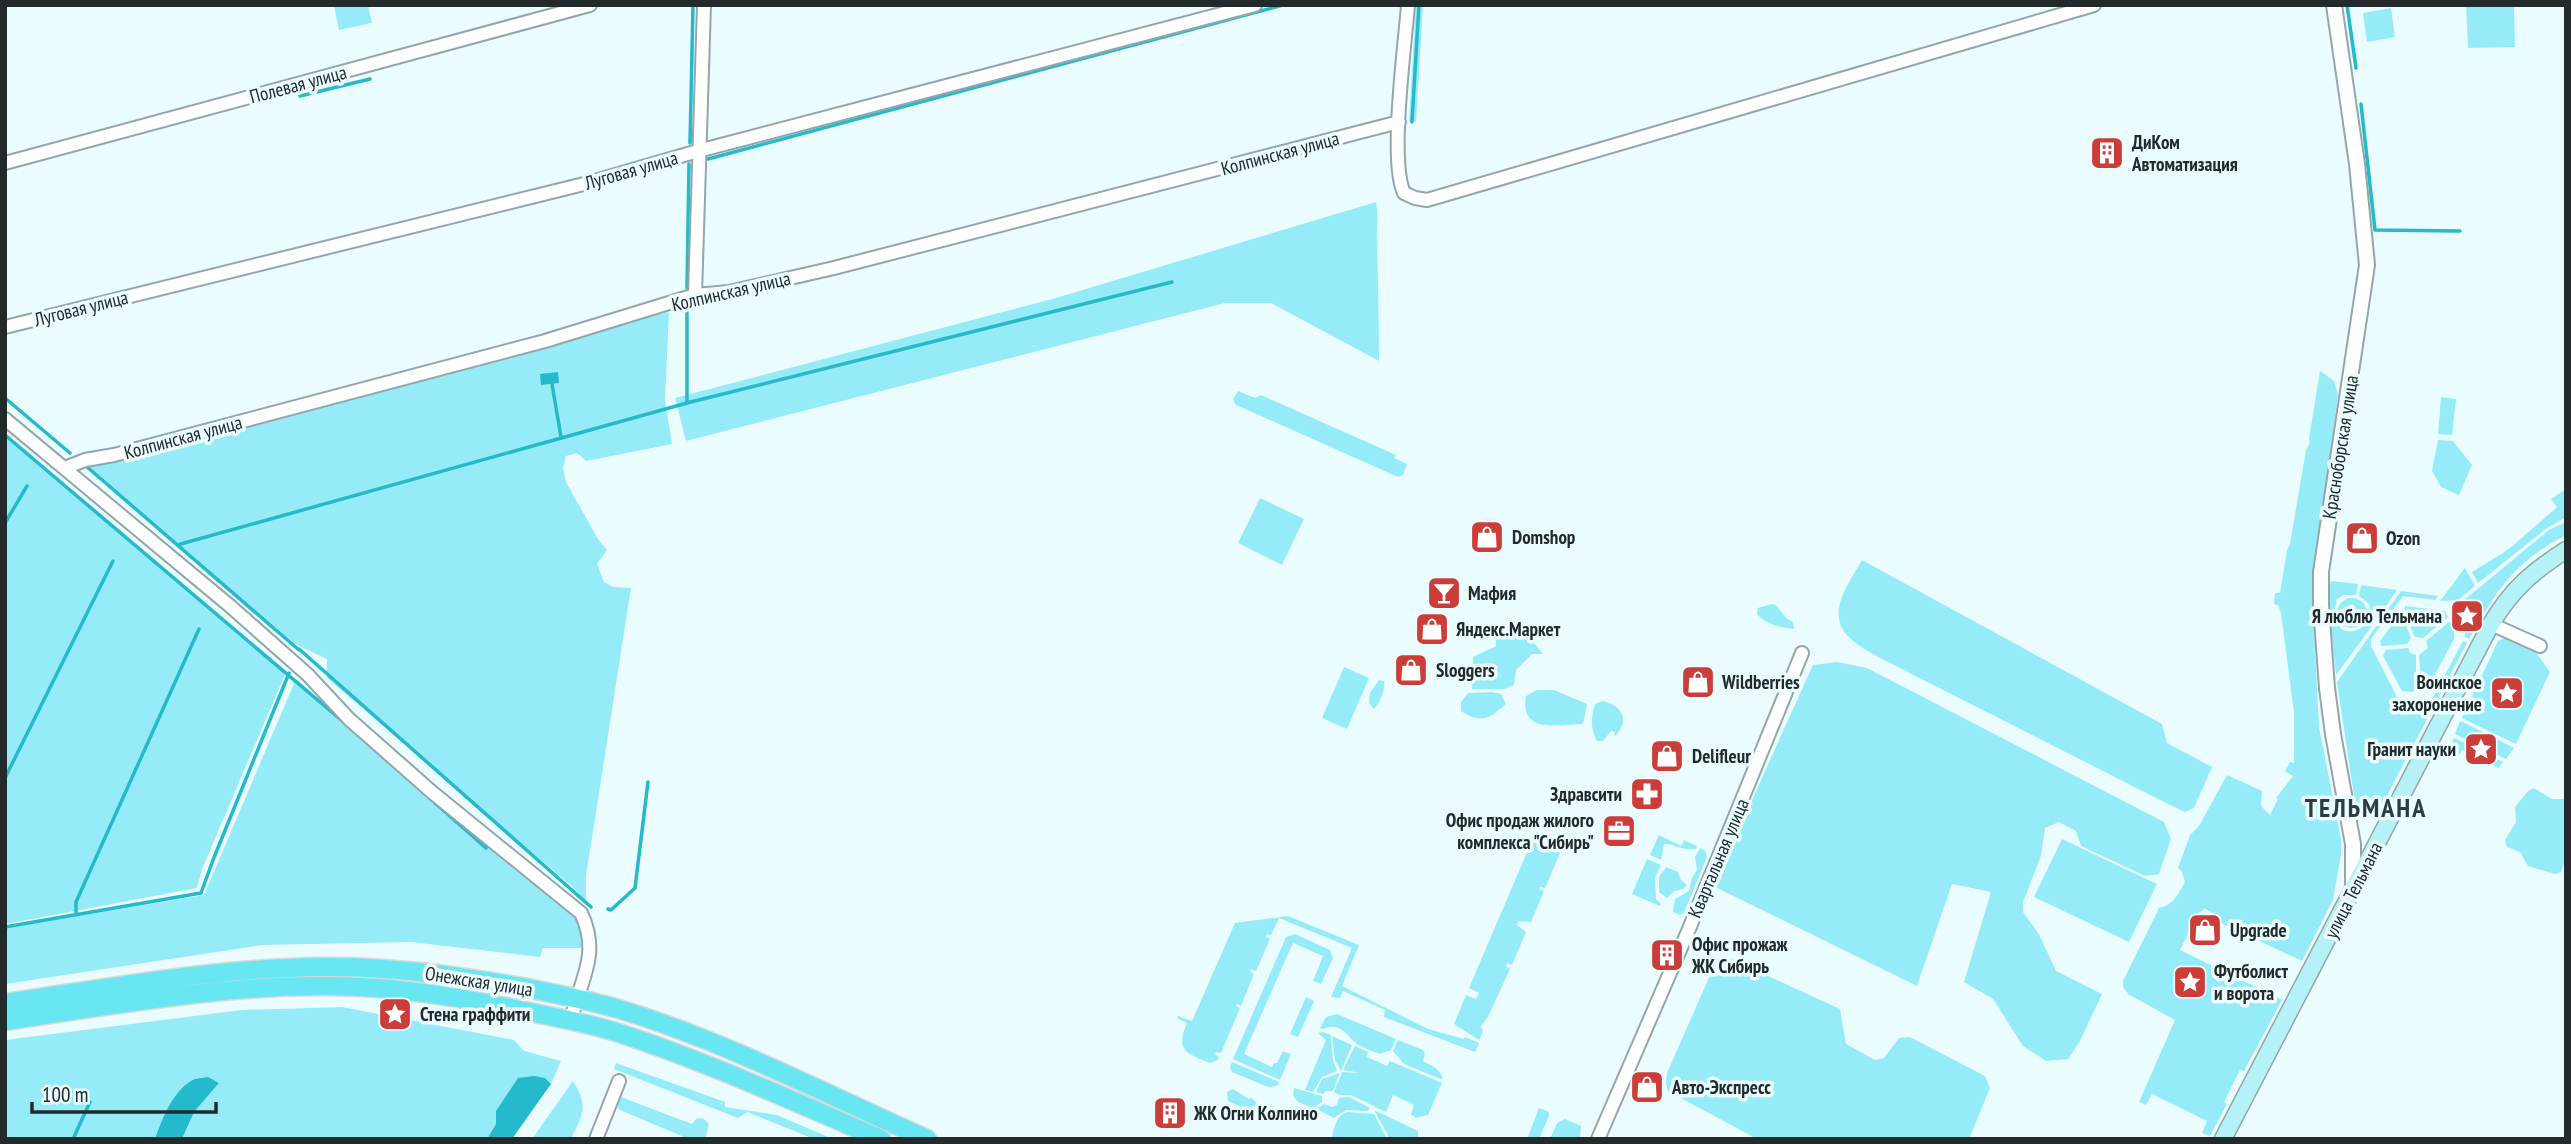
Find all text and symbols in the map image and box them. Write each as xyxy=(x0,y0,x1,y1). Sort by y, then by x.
street label: Полевая улица xyxy=(247,60,349,108)
street label: Колпинская улица xyxy=(1218,126,1342,180)
place label: ДиКом Автоматизация xyxy=(2131,130,2238,176)
building icon: ДиКом Автоматизация xyxy=(2088,134,2126,172)
street label: Луговая улица xyxy=(581,145,680,195)
street label: Колпинская улица xyxy=(669,266,793,316)
street label: Луговая улица xyxy=(31,285,130,331)
street label: Красноборская улица xyxy=(2317,373,2363,521)
street label: Колпинская улица xyxy=(121,410,245,464)
shop icon: Domshop xyxy=(1468,518,1506,556)
shop icon: Ozon xyxy=(2343,519,2381,557)
place label: Domshop xyxy=(1512,525,1576,549)
place label: Ozon xyxy=(2386,526,2420,550)
bar icon: Мафия xyxy=(1425,574,1463,612)
place label: Мафия xyxy=(1468,581,1516,605)
place icon: Я люблю Тельмана xyxy=(2448,597,2486,635)
place label: Я люблю Тельмана xyxy=(2312,604,2442,628)
shop icon: Яндекс.Маркет xyxy=(1413,610,1451,648)
place label: Яндекс.Маркет xyxy=(1456,617,1561,641)
shop icon: Sloggers xyxy=(1392,651,1430,689)
place label: Sloggers xyxy=(1436,658,1495,682)
shop icon: Wildberries xyxy=(1679,663,1717,701)
place label: Wildberries xyxy=(1721,670,1800,694)
place label: Воинское захоронение xyxy=(2392,670,2482,716)
place icon: Воинское захоронение xyxy=(2488,674,2526,712)
place icon: Гранит науки xyxy=(2462,730,2500,768)
shop icon: Delifleur xyxy=(1648,737,1686,775)
place label: Гранит науки xyxy=(2367,737,2456,761)
place label: Delifleur xyxy=(1692,744,1751,768)
pharmacy icon: Здравсити xyxy=(1628,775,1666,813)
place label: Здравсити xyxy=(1550,782,1622,806)
district label: ТЕЛЬМАНА xyxy=(2305,791,2427,824)
street label: Квартальная улица xyxy=(1682,795,1754,921)
place label: Офис продаж жилого комплекса "Сибирь" xyxy=(1446,808,1594,854)
office icon: Офис продаж жилого комплекса "Сибирь" xyxy=(1600,812,1638,850)
street label: улица Тельмана xyxy=(2319,838,2387,942)
shop icon: Upgrade xyxy=(2186,911,2224,949)
place label: Upgrade xyxy=(2230,918,2287,942)
place label: Офис прожаж ЖК Сибирь xyxy=(1691,932,1789,978)
building icon: Офис прожаж ЖК Сибирь xyxy=(1648,936,1686,974)
place label: Футболист и ворота xyxy=(2214,959,2289,1005)
street label: Онежская улица xyxy=(424,961,534,1001)
place icon: Футболист и ворота xyxy=(2171,963,2209,1001)
place icon: Стена граффити xyxy=(376,995,414,1033)
place label: Стена граффити xyxy=(420,1002,530,1026)
shop icon: Авто-Экспресс xyxy=(1628,1068,1666,1106)
scale bar xyxy=(32,1070,215,1114)
place label: Авто-Экспресс xyxy=(1671,1075,1771,1099)
text: 100 m xyxy=(42,1081,88,1108)
building icon: ЖК Огни Колпино xyxy=(1151,1094,1189,1132)
place label: ЖК Огни Колпино xyxy=(1193,1101,1318,1125)

